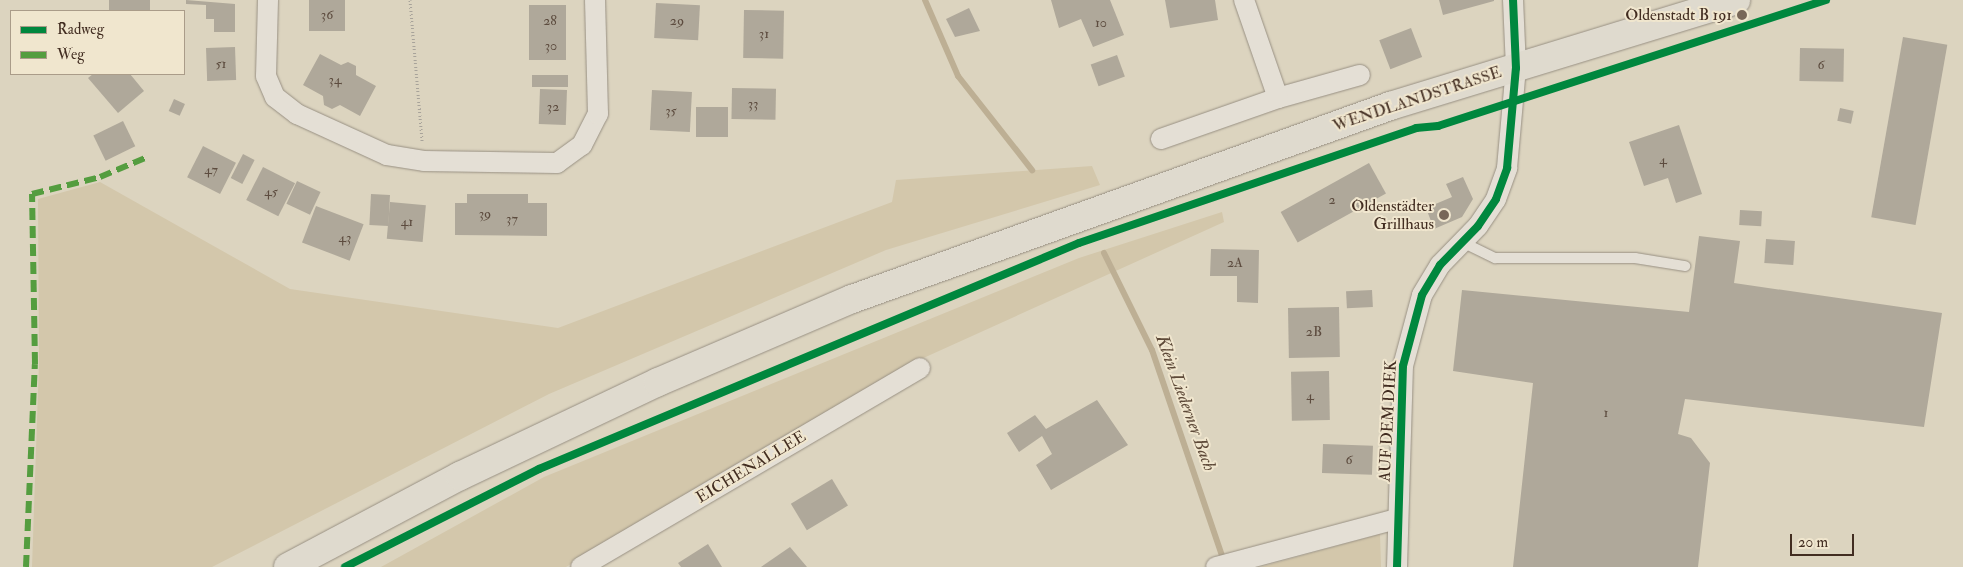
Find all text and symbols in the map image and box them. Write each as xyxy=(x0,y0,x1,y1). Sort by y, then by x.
place label: Oldenstadt B 191 xyxy=(1625,5,1732,25)
house number: 36 xyxy=(321,7,333,23)
marker: Oldenstadt B 191 xyxy=(1736,9,1748,21)
legend xyxy=(10,10,185,75)
house number: 28 xyxy=(543,13,557,29)
house number: 29 xyxy=(670,13,684,29)
house number: 10 xyxy=(1095,15,1107,31)
text: Radweg xyxy=(57,20,104,39)
house number: 31 xyxy=(759,26,769,42)
house number: 30 xyxy=(545,38,557,54)
text: Weg xyxy=(57,45,85,64)
house number: 51 xyxy=(215,56,227,72)
house number: 6 xyxy=(1817,57,1825,73)
street label: WENDLANDSTRASSE xyxy=(1330,63,1504,135)
house number: 34 xyxy=(329,72,341,88)
house number: 33 xyxy=(748,96,758,112)
house number: 32 xyxy=(547,99,559,115)
house number: 35 xyxy=(665,103,677,119)
house number: 4 xyxy=(1659,152,1667,168)
house number: 47 xyxy=(204,162,218,178)
house number: 45 xyxy=(264,184,278,200)
house number: 2 xyxy=(1328,192,1336,208)
place label: Oldenstädter Grillhaus xyxy=(1351,196,1434,234)
house number: 39 xyxy=(479,206,491,222)
marker: Oldenstädter Grillhaus xyxy=(1438,209,1450,221)
house number: 37 xyxy=(506,211,518,227)
house number: 41 xyxy=(401,214,413,230)
house number: 43 xyxy=(339,230,351,246)
house number: 2A xyxy=(1227,255,1243,271)
house number: 2B xyxy=(1306,324,1322,340)
water label: Klein Liederner Bach xyxy=(1150,332,1220,474)
street label: AUF DEM DIEK xyxy=(1375,360,1401,482)
house number: 4 xyxy=(1306,388,1314,404)
house number: 1 xyxy=(1604,405,1608,421)
street label: EICHENALLEE xyxy=(693,427,809,507)
house number: 6 xyxy=(1345,452,1353,468)
scale bar xyxy=(1793,524,1857,556)
text: 20 m xyxy=(1798,533,1828,552)

